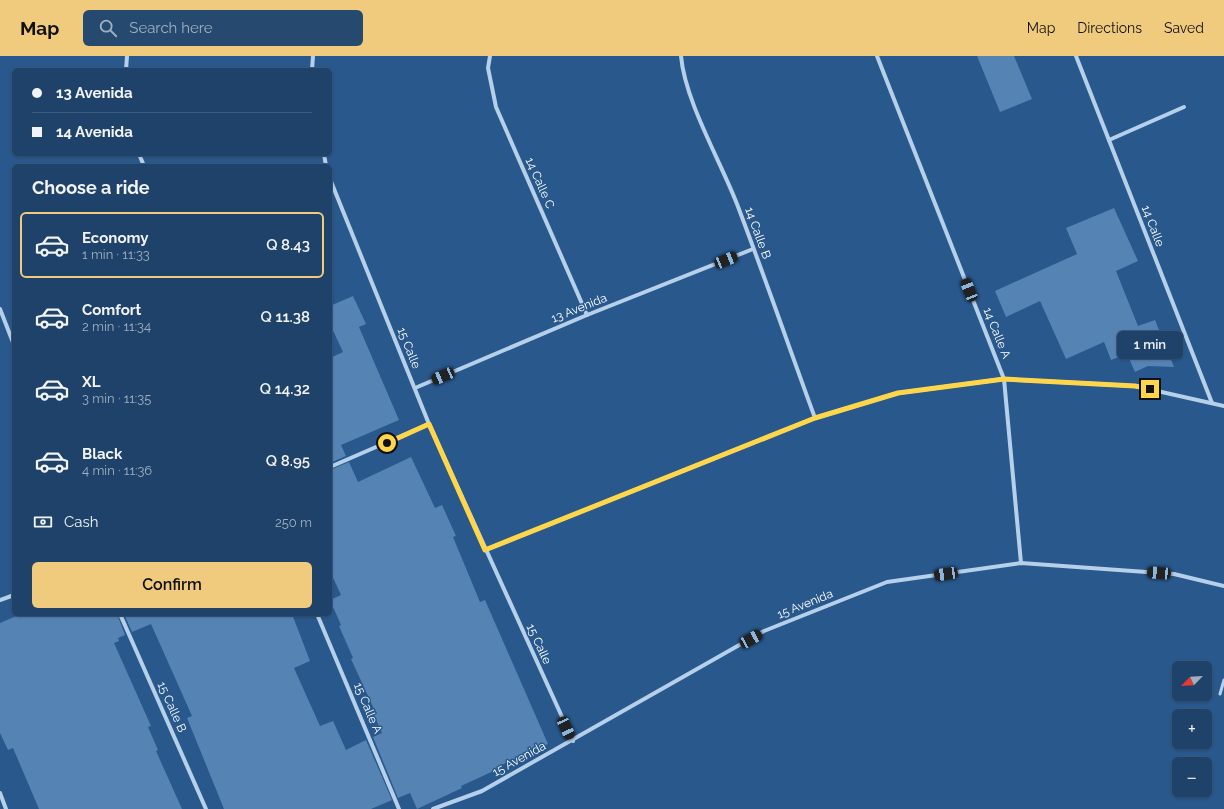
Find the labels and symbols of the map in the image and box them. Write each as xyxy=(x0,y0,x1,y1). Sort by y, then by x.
street label: 14 Calle C xyxy=(523,155,557,211)
street label: 14 Calle xyxy=(1139,203,1167,249)
street label: 14 Calle B xyxy=(742,205,774,261)
car xyxy=(713,250,739,270)
car xyxy=(959,277,979,303)
street label: 13 Avenida xyxy=(549,290,609,326)
street label: 14 Calle A xyxy=(980,305,1014,361)
street label: 15 Calle xyxy=(394,325,424,371)
callout: 1 min xyxy=(1117,331,1183,359)
car xyxy=(430,366,456,386)
route end xyxy=(1141,380,1159,398)
route start xyxy=(378,434,396,452)
car xyxy=(933,566,959,582)
car xyxy=(1147,566,1171,580)
street label: 15 Avenida xyxy=(775,586,835,622)
street label: 15 Calle xyxy=(524,622,554,666)
car xyxy=(738,628,764,650)
north arrow xyxy=(1172,661,1212,701)
street label: 15 Calle B xyxy=(155,679,189,735)
street label: 15 Calle A xyxy=(351,680,385,736)
car xyxy=(555,715,577,741)
street label: 15 Avenida xyxy=(490,739,548,779)

